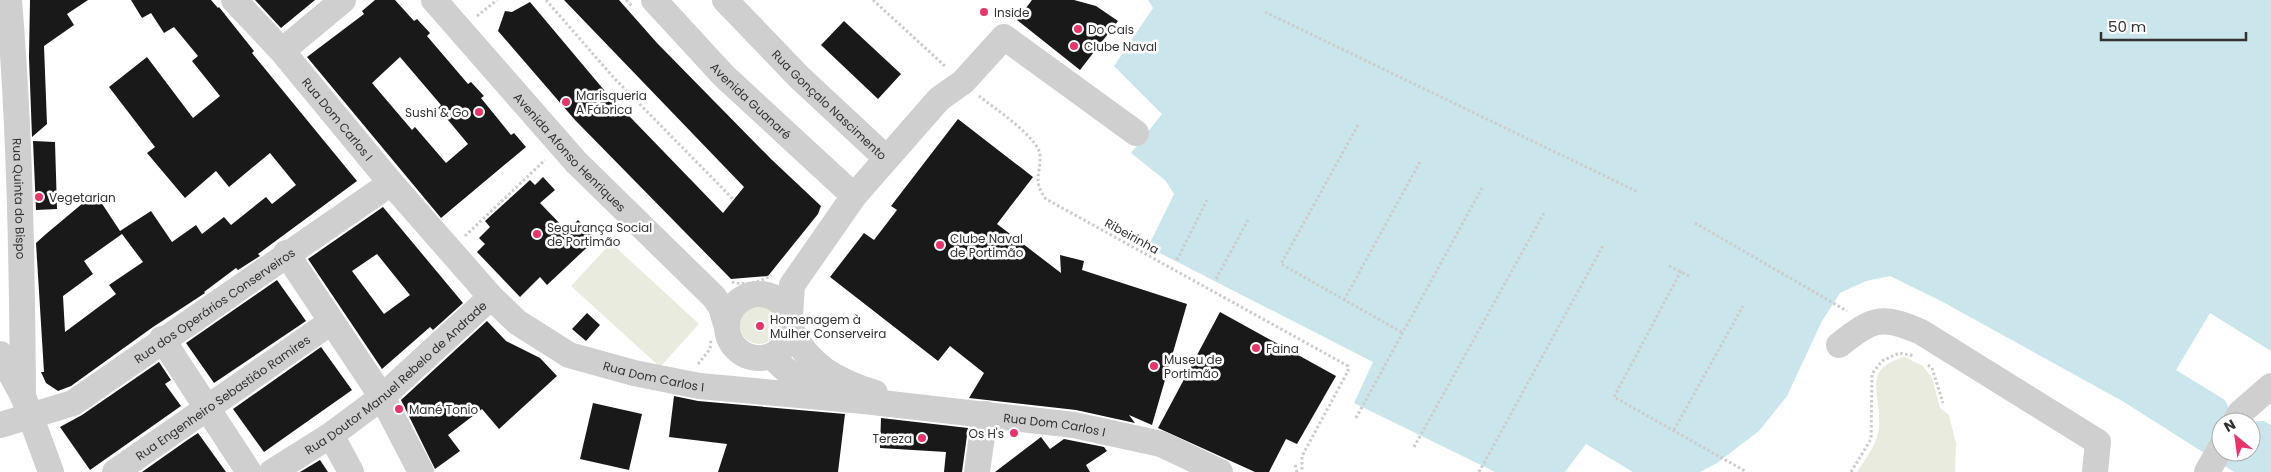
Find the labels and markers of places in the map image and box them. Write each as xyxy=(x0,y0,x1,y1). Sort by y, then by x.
place label: Inside xyxy=(994,4,1029,21)
marker: Inside xyxy=(978,6,990,18)
place label: Do Cais xyxy=(1088,21,1134,38)
marker: Do Cais xyxy=(1072,23,1084,35)
place label: Clube Naval xyxy=(1084,38,1157,55)
marker: Clube Naval xyxy=(1068,40,1080,52)
place label: Marisqueria A Fábrica xyxy=(576,87,647,118)
marker: Marisqueria A Fábrica xyxy=(560,96,572,108)
place label: Sushi & Go xyxy=(405,104,469,121)
marker: Sushi & Go xyxy=(473,106,485,118)
place label: Vegetarian xyxy=(49,189,116,206)
marker: Vegetarian xyxy=(33,191,45,203)
place label: Segurança Social de Portimão xyxy=(547,219,652,250)
marker: Segurança Social de Portimão xyxy=(531,228,543,240)
place label: Clube Naval de Portimão xyxy=(950,230,1024,261)
marker: Clube Naval de Portimão xyxy=(934,239,946,251)
place label: Homenagem à Mulher Conserveira xyxy=(770,311,886,342)
marker: Homenagem à Mulher Conserveira xyxy=(754,320,766,332)
place label: Faina xyxy=(1266,340,1299,357)
marker: Faina xyxy=(1250,342,1262,354)
place label: Museu de Portimão xyxy=(1164,351,1222,382)
marker: Museu de Portimão xyxy=(1148,360,1160,372)
place label: Mané Tonio xyxy=(409,401,479,418)
marker: Mané Tonio xyxy=(393,403,405,415)
place label: Os H's xyxy=(969,425,1004,442)
marker: Os H's xyxy=(1008,427,1020,439)
place label: Tereza xyxy=(873,430,912,447)
marker: Tereza xyxy=(916,432,928,444)

